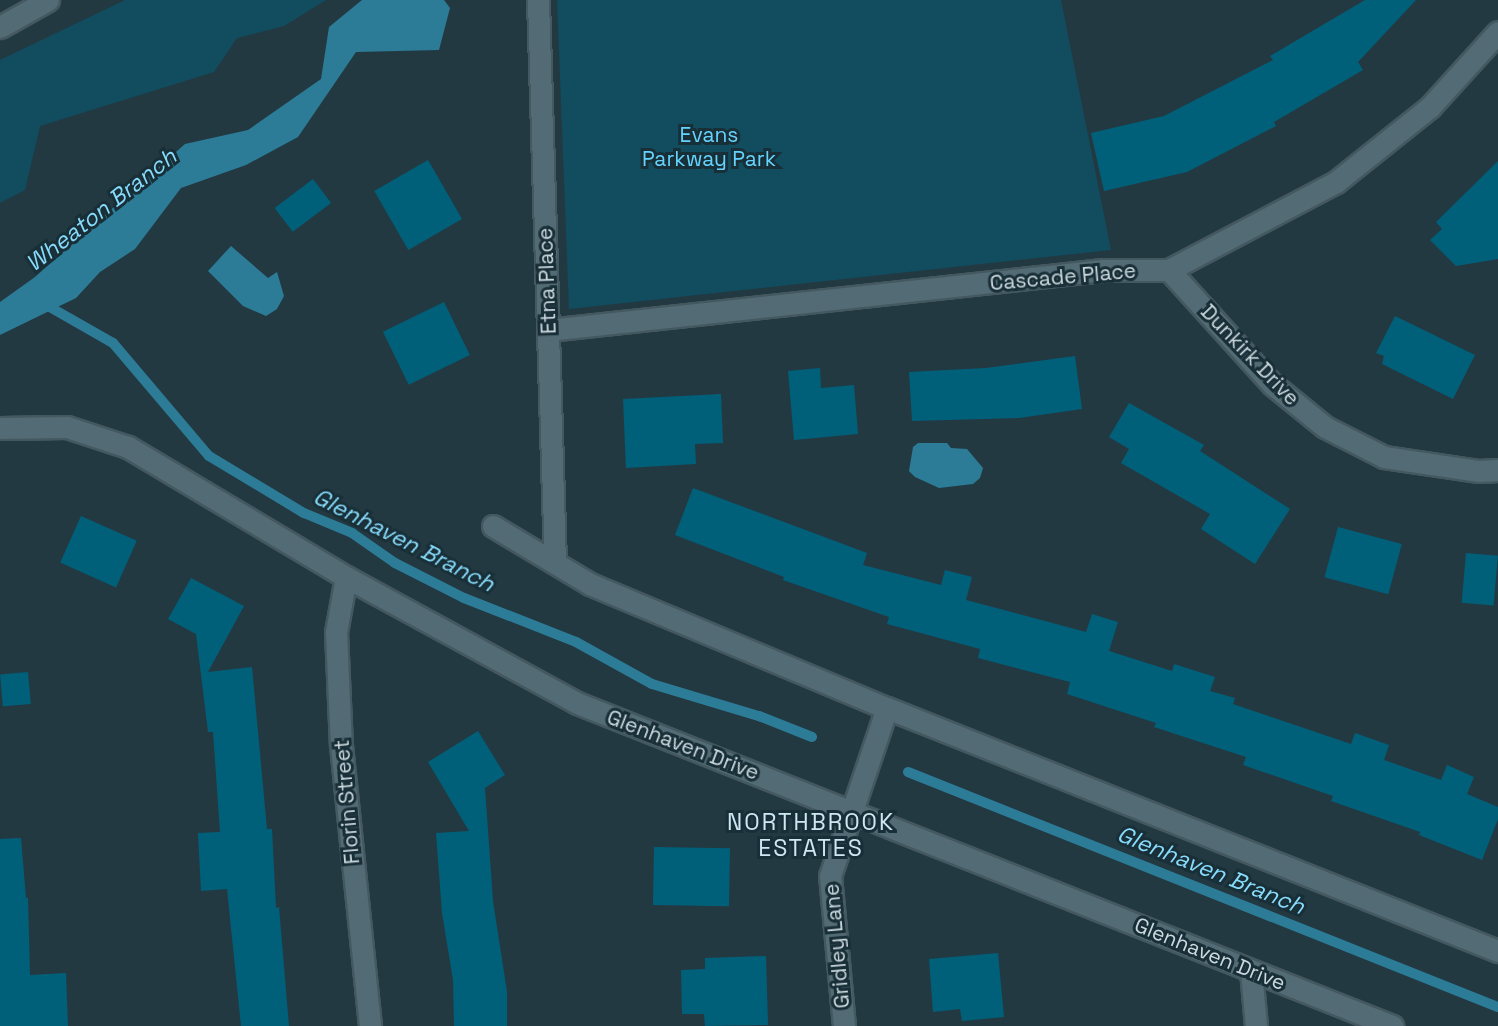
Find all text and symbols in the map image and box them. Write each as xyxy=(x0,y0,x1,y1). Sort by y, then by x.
park label: Evans Parkway Park xyxy=(642,122,776,172)
water label: Wheaton Branch xyxy=(20,143,182,277)
street label: Etna Place xyxy=(533,227,561,335)
street label: Cascade Place xyxy=(989,258,1137,296)
street label: Dunkirk Drive xyxy=(1195,299,1305,411)
water label: Glenhaven Branch xyxy=(309,482,499,598)
street label: Glenhaven Drive xyxy=(604,704,762,786)
street label: Florin Street xyxy=(329,739,365,865)
district label: NORTHBROOK ESTATES xyxy=(728,808,894,862)
water label: Glenhaven Branch xyxy=(1113,820,1309,920)
street label: Gridley Lane xyxy=(819,883,855,1009)
street label: Glenhaven Drive xyxy=(1131,912,1289,996)

